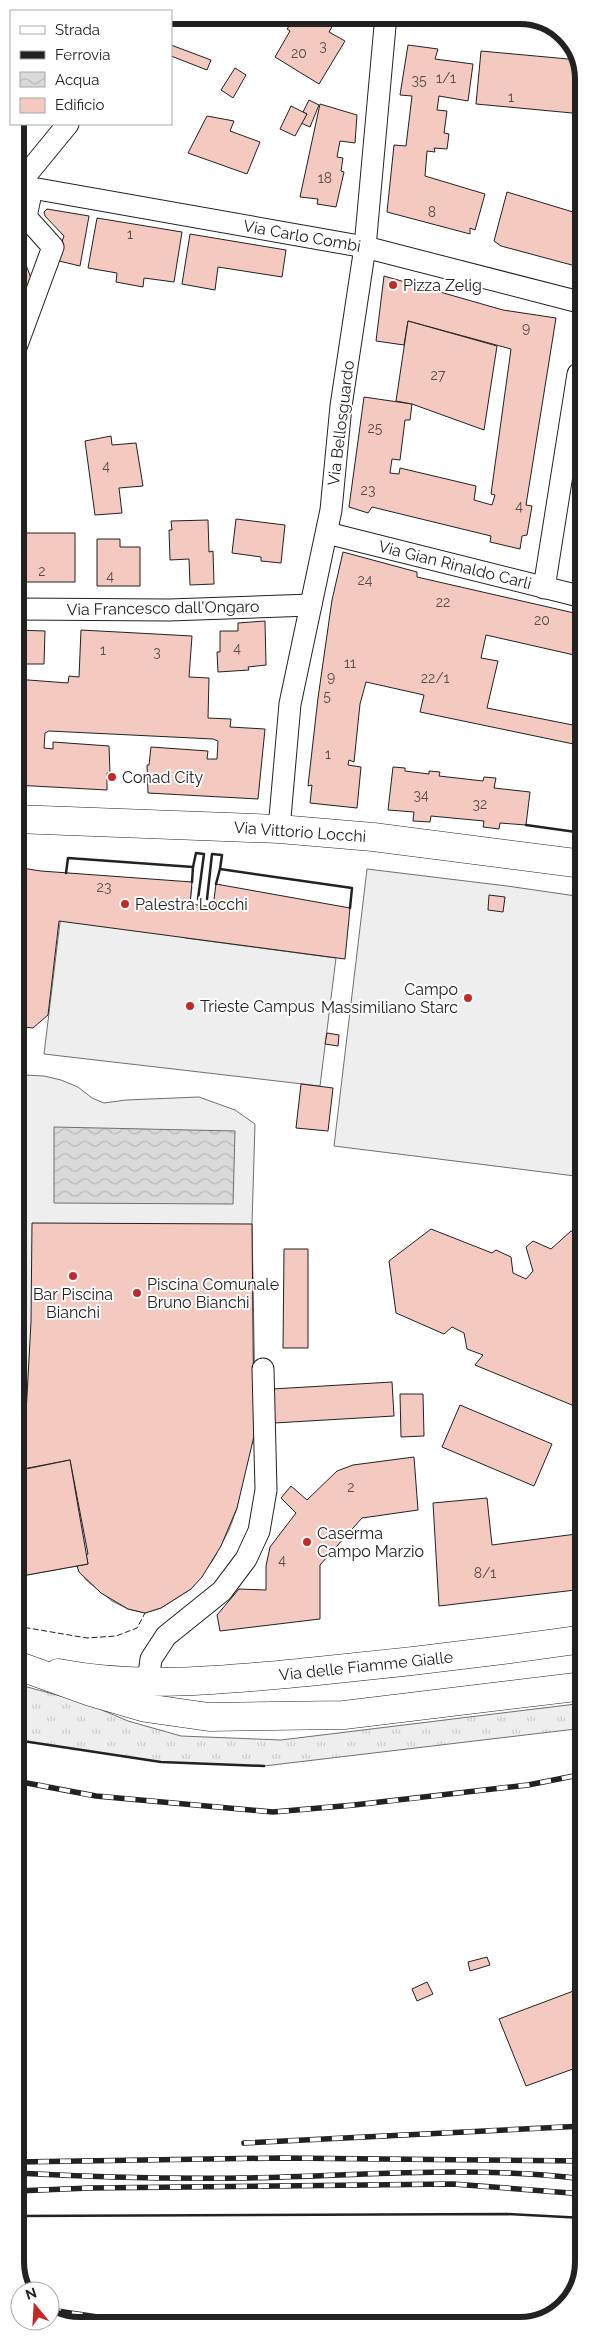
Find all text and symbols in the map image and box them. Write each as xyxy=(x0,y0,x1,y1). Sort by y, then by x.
legend xyxy=(10,10,172,125)
text: Strada xyxy=(55,21,100,39)
house number: 3 xyxy=(319,38,327,54)
house number: 20 xyxy=(291,45,307,61)
text: Ferrovia xyxy=(55,46,111,64)
house number: 1/1 xyxy=(436,70,456,86)
text: Acqua xyxy=(55,71,99,89)
house number: 35 xyxy=(411,72,427,88)
house number: 1 xyxy=(508,89,514,105)
text: Edificio xyxy=(55,96,105,114)
house number: 18 xyxy=(318,170,332,186)
house number: 8 xyxy=(428,204,436,220)
street label: Via Carlo Combi xyxy=(242,216,362,256)
house number: 1 xyxy=(127,226,133,242)
place label: Pizza Zelig xyxy=(403,276,482,295)
marker: Pizza Zelig xyxy=(387,279,399,291)
house number: 9 xyxy=(522,320,530,336)
street label: Via Bellosguardo xyxy=(324,359,358,487)
house number: 27 xyxy=(431,367,446,383)
house number: 25 xyxy=(368,420,383,436)
house number: 4 xyxy=(102,458,110,474)
house number: 23 xyxy=(361,482,375,498)
house number: 4 xyxy=(515,498,523,514)
street label: Via Gian Rinaldo Carli xyxy=(376,537,534,593)
house number: 2 xyxy=(38,563,46,579)
house number: 4 xyxy=(106,568,114,584)
house number: 24 xyxy=(358,572,373,588)
house number: 22 xyxy=(436,594,450,610)
street label: Via Francesco dall'Ongaro xyxy=(66,597,260,619)
house number: 20 xyxy=(534,612,550,628)
house number: 4 xyxy=(233,640,241,656)
house number: 1 xyxy=(100,642,106,658)
house number: 3 xyxy=(153,644,161,660)
house number: 11 xyxy=(344,655,356,671)
house number: 9 xyxy=(327,669,335,685)
house number: 22/1 xyxy=(421,670,449,686)
house number: 5 xyxy=(323,688,331,704)
house number: 1 xyxy=(325,746,331,762)
place label: Conad City xyxy=(122,768,203,787)
marker: Conad City xyxy=(106,771,118,783)
house number: 34 xyxy=(413,787,429,803)
house number: 32 xyxy=(473,796,487,812)
street label: Via Vittorio Locchi xyxy=(233,818,367,846)
house number: 23 xyxy=(97,879,111,895)
place label: Palestra Locchi xyxy=(135,895,248,914)
marker: Palestra Locchi xyxy=(119,898,131,910)
place label: Campo Massimiliano Starc xyxy=(321,980,458,1017)
marker: Campo Massimiliano Starc xyxy=(462,992,474,1004)
place label: Trieste Campus xyxy=(200,997,315,1016)
marker: Trieste Campus xyxy=(184,1000,196,1012)
marker: Bar Piscina Bianchi xyxy=(67,1270,79,1282)
place label: Piscina Comunale Bruno Bianchi xyxy=(147,1275,279,1312)
place label: Bar Piscina Bianchi xyxy=(33,1285,113,1322)
marker: Piscina Comunale Bruno Bianchi xyxy=(131,1287,143,1299)
house number: 2 xyxy=(347,1479,355,1495)
place label: Caserma Campo Marzio xyxy=(317,1524,424,1561)
marker: Caserma Campo Marzio xyxy=(301,1536,313,1548)
house number: 4 xyxy=(278,1552,286,1568)
house number: 8/1 xyxy=(474,1565,496,1581)
street label: Via delle Fiamme Gialle xyxy=(278,1647,454,1685)
north arrow xyxy=(10,2281,60,2331)
text: N xyxy=(23,2284,39,2303)

